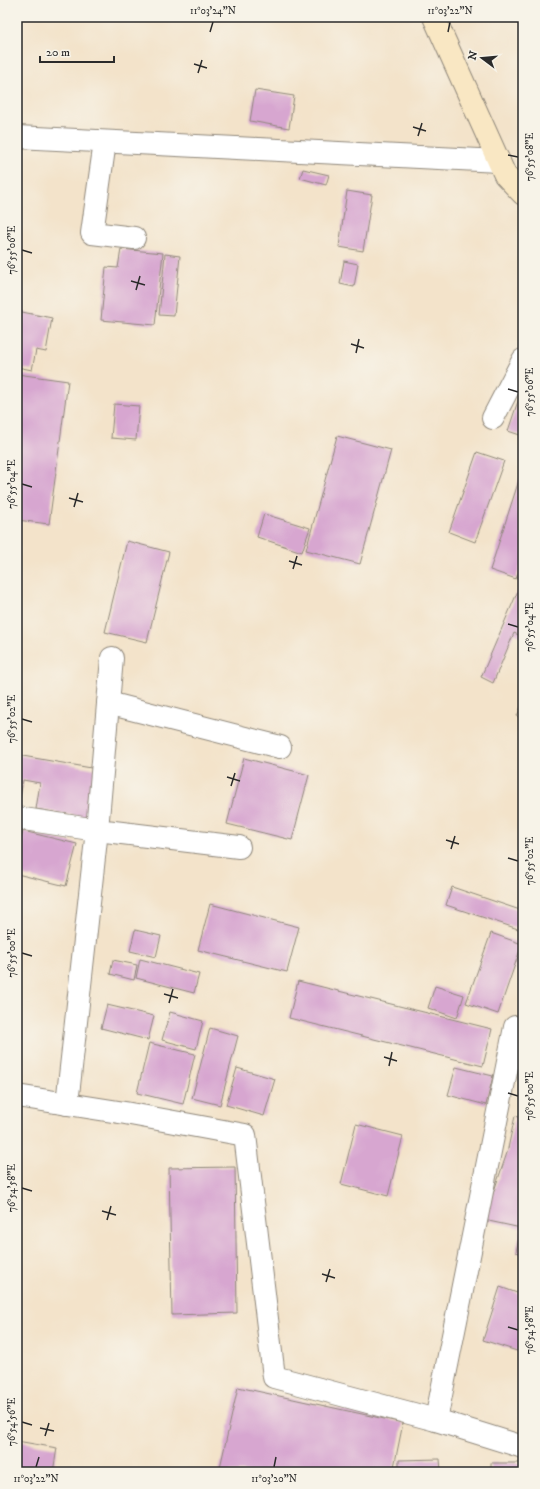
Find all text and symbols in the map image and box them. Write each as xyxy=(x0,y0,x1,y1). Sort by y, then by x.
text: 11°03'24"N xyxy=(190,5,236,17)
text: 11°03'22"N xyxy=(427,5,473,17)
scale bar xyxy=(40,38,114,64)
north arrow xyxy=(462,38,502,78)
text: 20 m xyxy=(46,45,70,60)
text: N xyxy=(465,49,481,62)
text: 76°55'08"E xyxy=(524,133,536,181)
text: 76°55'06"E xyxy=(6,226,18,274)
text: 76°55'06"E xyxy=(524,368,536,416)
text: 76°55'04"E xyxy=(6,459,18,509)
text: 76°55'04"E xyxy=(524,602,536,652)
text: 76°55'02"E xyxy=(6,695,18,743)
text: 76°55'02"E xyxy=(524,837,536,885)
text: 76°55'00"E xyxy=(6,929,18,977)
text: 76°55'00"E xyxy=(524,1072,536,1120)
text: 76°54'58"E xyxy=(6,1164,18,1212)
text: 76°54'58"E xyxy=(524,1306,536,1354)
text: 76°54'56"E xyxy=(6,1398,18,1446)
text: 11°03'22"N xyxy=(13,1473,59,1485)
text: 11°03'20"N xyxy=(251,1473,297,1485)

